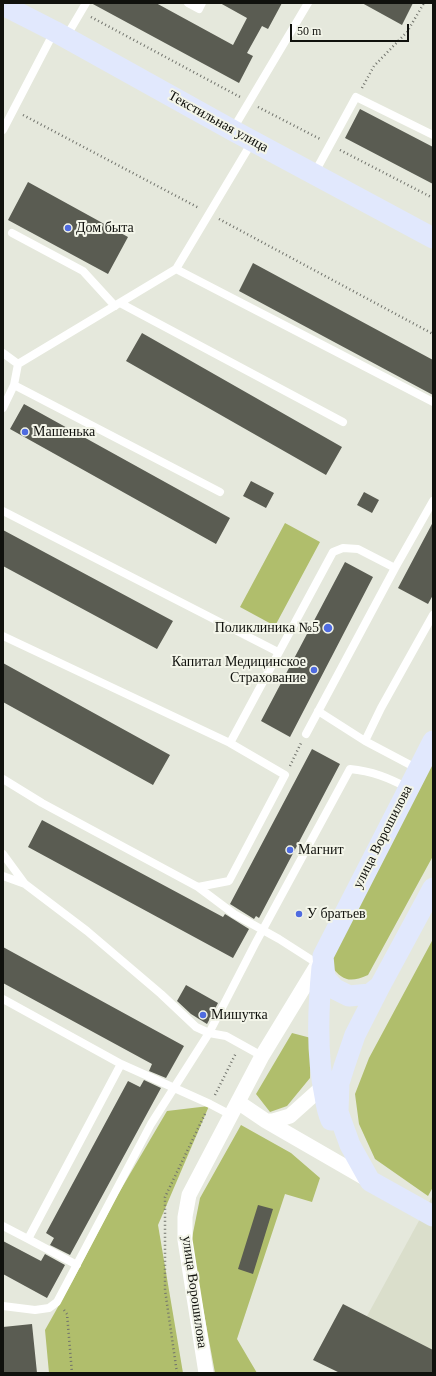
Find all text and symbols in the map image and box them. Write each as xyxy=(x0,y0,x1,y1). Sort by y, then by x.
scale bar xyxy=(292,16,411,42)
text: 50 m xyxy=(297,24,321,38)
street label: Текстильная улица xyxy=(165,87,271,157)
place label: Дом быта xyxy=(76,220,134,236)
marker: Дом быта xyxy=(63,223,73,233)
place label: Машенька xyxy=(33,424,95,440)
marker: Машенька xyxy=(20,427,30,437)
place label: Поликлиника №5 xyxy=(215,620,319,636)
marker: Поликлиника №5 xyxy=(322,622,334,634)
place label: Капитал Медицинское Страхование xyxy=(172,654,306,686)
marker: Капитал Медицинское Страхование xyxy=(309,665,319,675)
street label: улица Ворошилова xyxy=(350,783,416,891)
place label: Магнит xyxy=(298,842,344,858)
marker: Магнит xyxy=(285,845,295,855)
place label: У братьев xyxy=(307,906,366,922)
marker: У братьев xyxy=(294,909,304,919)
place label: Мишутка xyxy=(211,1007,268,1023)
marker: Мишутка xyxy=(198,1010,208,1020)
street label: улица Ворошилова xyxy=(178,1235,210,1349)

